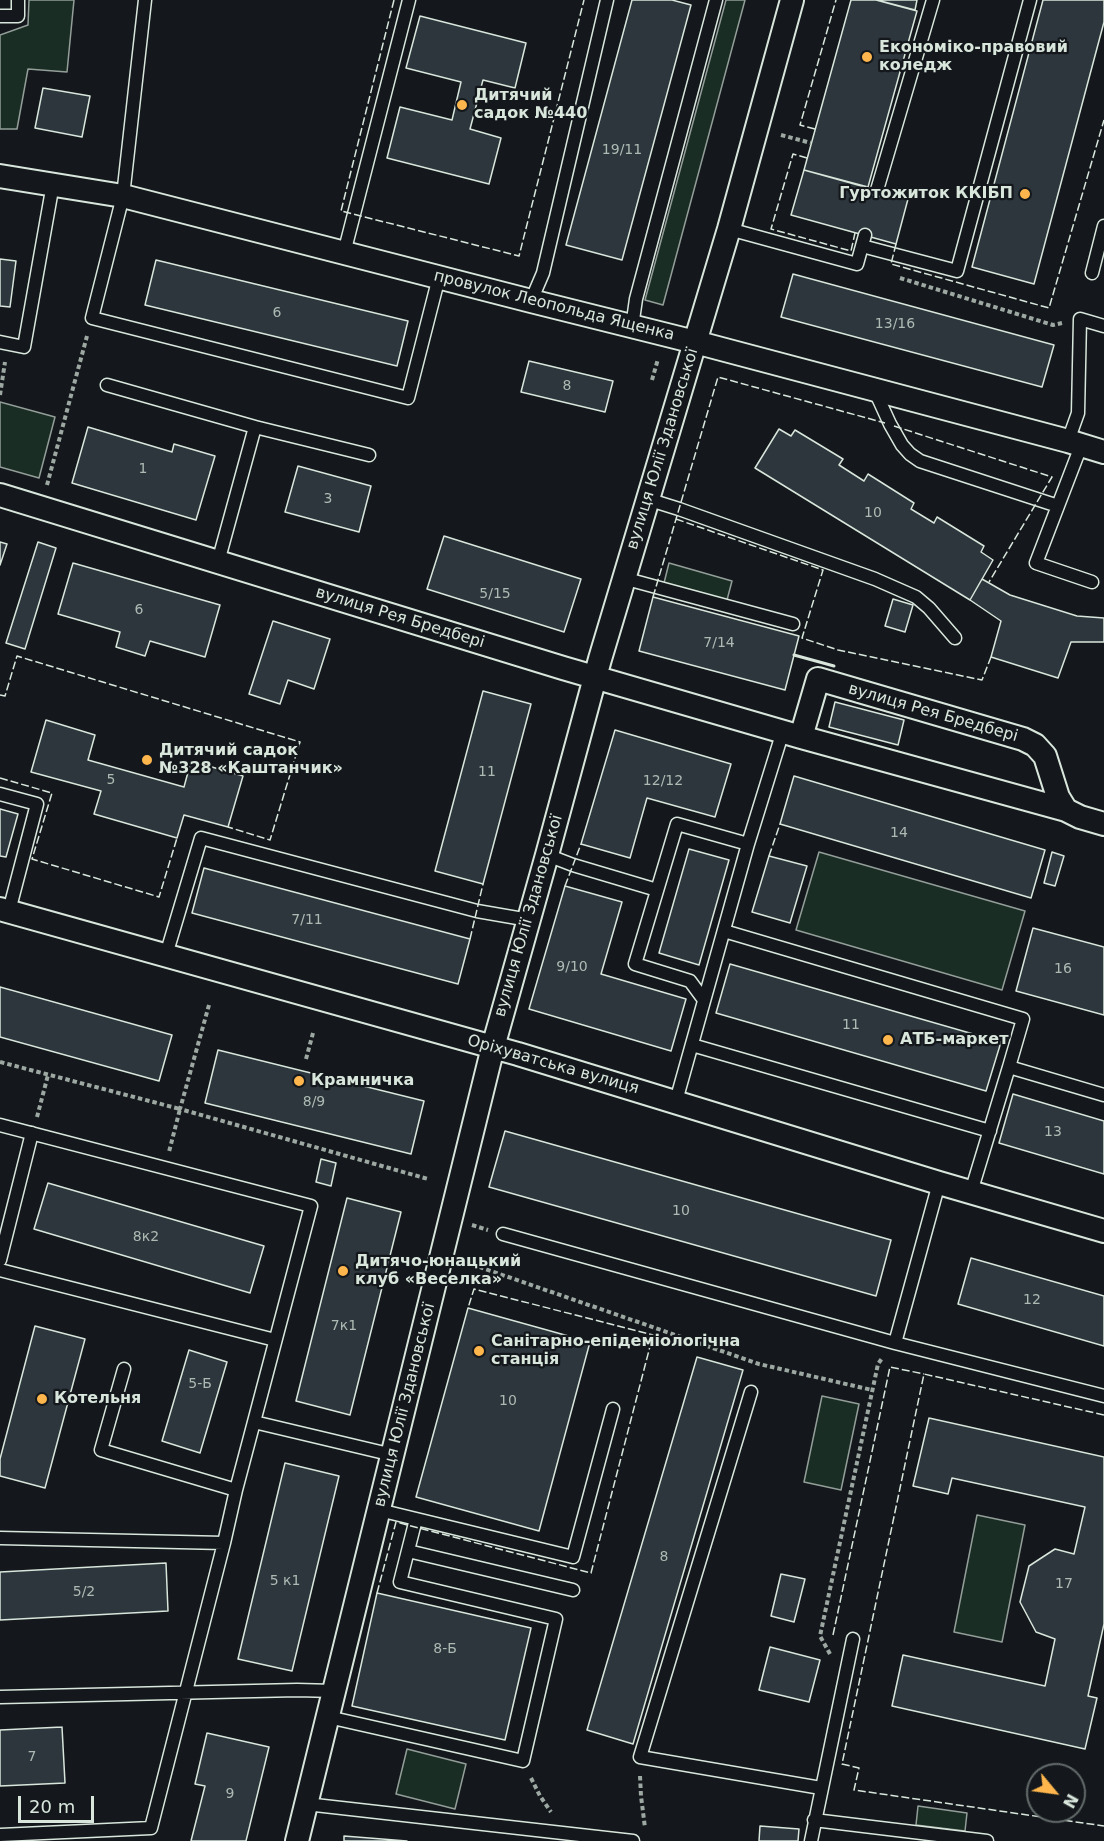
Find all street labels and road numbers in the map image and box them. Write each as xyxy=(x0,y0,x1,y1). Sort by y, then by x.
street label: провулок Леопольда Ященка xyxy=(432,267,676,345)
street label: вулиця Юлії Здановської xyxy=(623,346,703,552)
street label: вулиця Рея Бредбері xyxy=(313,583,487,653)
street label: вулиця Рея Бредбері xyxy=(846,680,1020,746)
street label: вулиця Юлії Здановської xyxy=(491,813,567,1019)
street label: Оріхуватська вулиця xyxy=(465,1031,641,1099)
street label: вулиця Юлії Здановської xyxy=(370,1301,440,1509)

